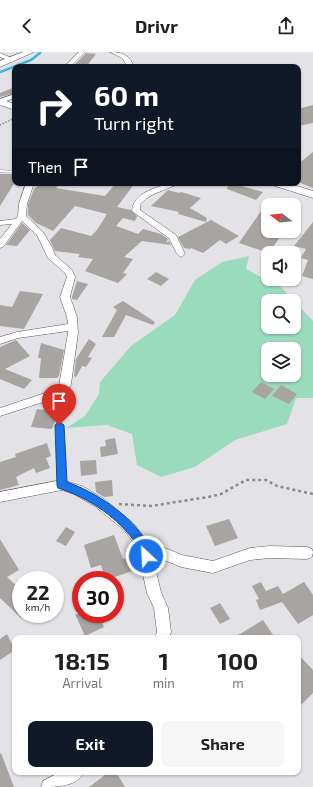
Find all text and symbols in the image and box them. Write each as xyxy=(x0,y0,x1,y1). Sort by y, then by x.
icon: back xyxy=(16,15,38,37)
text: Drivr xyxy=(135,15,178,37)
icon: share xyxy=(275,15,297,37)
text: 60 m xyxy=(94,78,159,112)
icon: right xyxy=(28,80,80,132)
text: Turn right xyxy=(94,112,174,134)
icon: arrive xyxy=(70,156,92,178)
text: Then xyxy=(28,158,62,176)
north arrow xyxy=(261,198,301,238)
map controls xyxy=(261,198,301,382)
button: sound xyxy=(261,246,301,286)
button: search xyxy=(261,294,301,334)
button: layers xyxy=(261,342,301,382)
pin xyxy=(42,384,76,425)
icon: arrive xyxy=(48,390,70,412)
position arrow xyxy=(125,535,167,577)
speed limit sign: 30 xyxy=(72,571,124,623)
text: 22 xyxy=(26,580,50,604)
text: km/h xyxy=(26,601,50,613)
text: 18:15 xyxy=(55,646,110,675)
text: 1 xyxy=(159,646,169,675)
text: 100 xyxy=(218,646,258,675)
text: Arrival xyxy=(63,675,102,691)
text: min xyxy=(153,675,175,691)
text: m xyxy=(232,675,244,691)
button: Exit xyxy=(28,721,153,767)
button: Share xyxy=(161,721,285,767)

